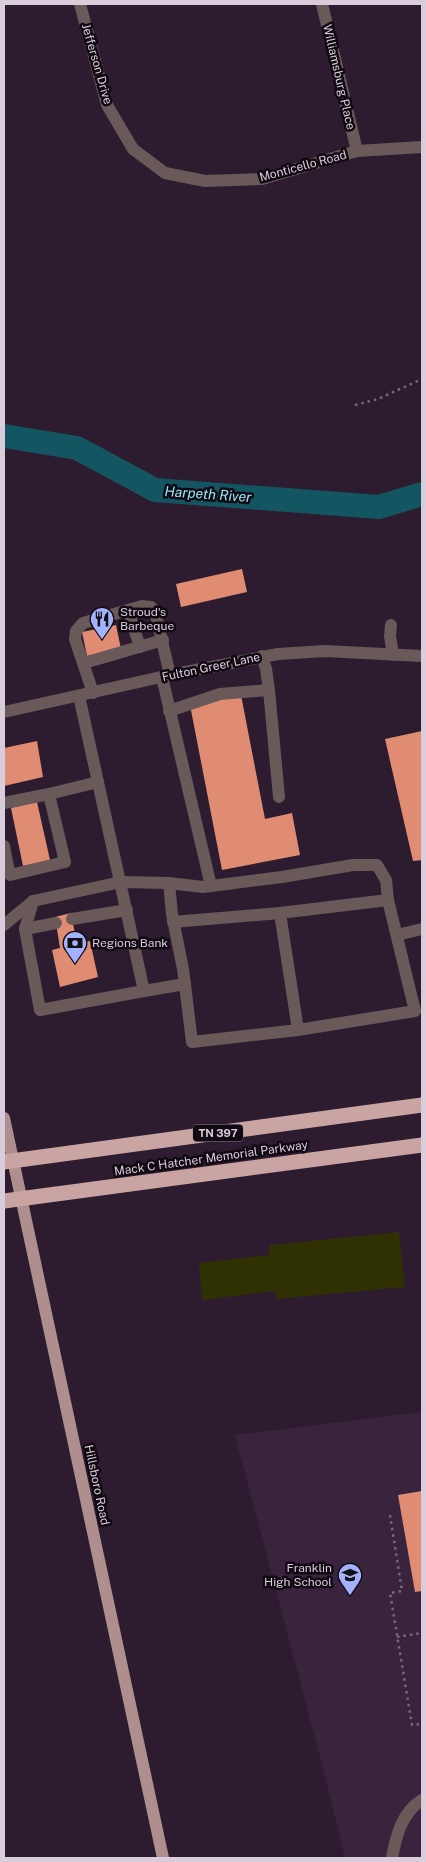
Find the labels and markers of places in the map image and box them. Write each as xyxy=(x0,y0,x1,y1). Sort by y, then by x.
place label: Stroud's Barbeque xyxy=(120,605,174,633)
restaurant icon: Stroud's Barbeque xyxy=(89,606,115,640)
bank icon: Regions Bank xyxy=(62,930,88,964)
place label: Regions Bank xyxy=(92,936,168,950)
place label: Franklin High School xyxy=(264,1561,332,1589)
school or university icon: Franklin High School xyxy=(337,1562,363,1596)

